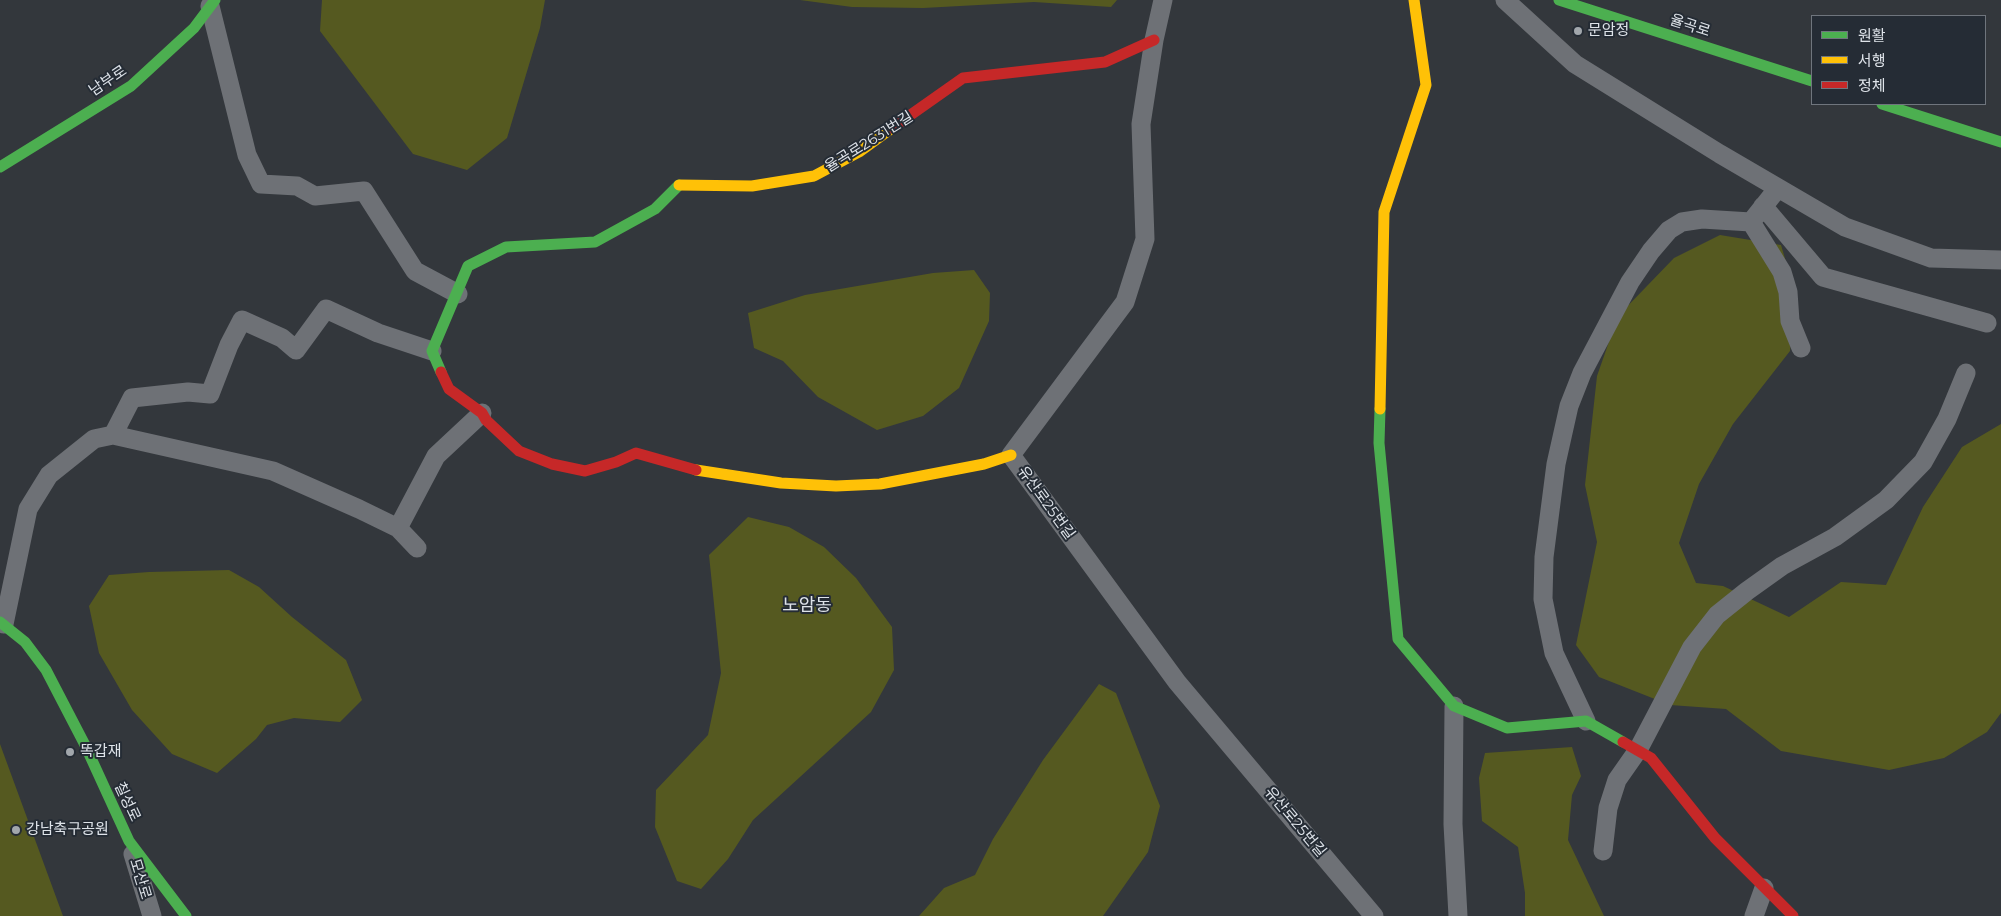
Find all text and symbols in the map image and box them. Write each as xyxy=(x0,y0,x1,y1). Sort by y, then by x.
street label: 율곡로 xyxy=(1668,11,1712,41)
legend xyxy=(1811,15,1986,105)
place label: 문암정 xyxy=(1588,22,1629,40)
marker: 문암정 xyxy=(1572,25,1584,37)
text: 원활 xyxy=(1858,26,1886,45)
text: 서행 xyxy=(1858,51,1886,70)
street label: 남부로 xyxy=(86,62,130,100)
text: 정체 xyxy=(1858,76,1886,95)
street label: 율곡로2631번길 xyxy=(822,108,916,176)
street label: 유산로25번길 xyxy=(1013,463,1079,543)
district label: 노암동 xyxy=(782,595,832,617)
place label: 똑갑재 xyxy=(80,743,121,761)
marker: 똑갑재 xyxy=(64,746,76,758)
street label: 칠성로 xyxy=(110,779,144,825)
street label: 유산로25번길 xyxy=(1260,783,1330,861)
place label: 강남축구공원 xyxy=(26,821,109,839)
marker: 강남축구공원 xyxy=(10,824,22,836)
street label: 모산로 xyxy=(125,857,155,901)

